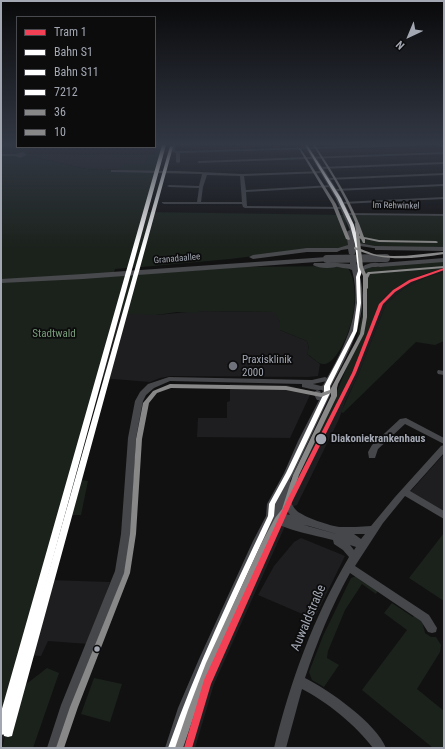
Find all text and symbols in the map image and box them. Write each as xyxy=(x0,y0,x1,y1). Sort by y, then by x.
legend xyxy=(16,16,156,148)
north arrow xyxy=(389,16,429,56)
text: Tram 1 xyxy=(54,25,87,39)
text: N xyxy=(393,38,407,52)
text: Bahn S1 xyxy=(54,45,93,59)
text: Bahn S11 xyxy=(54,65,99,79)
text: 7212 xyxy=(54,85,78,99)
text: 36 xyxy=(54,105,66,119)
text: 10 xyxy=(54,125,66,139)
street label: Im Rehwinkel xyxy=(372,200,420,212)
street label: Granadaallee xyxy=(153,252,201,266)
park label: Stadtwald xyxy=(32,327,76,341)
place label: Praxisklinik 2000 xyxy=(242,353,292,379)
marker: Praxisklinik 2000 xyxy=(227,360,239,372)
marker: Diakoniekrankenhaus xyxy=(314,432,328,446)
place label: Diakoniekrankenhaus xyxy=(331,432,426,446)
street label: Auwaldstraße xyxy=(288,583,330,653)
unlabelled marker xyxy=(92,644,102,654)

